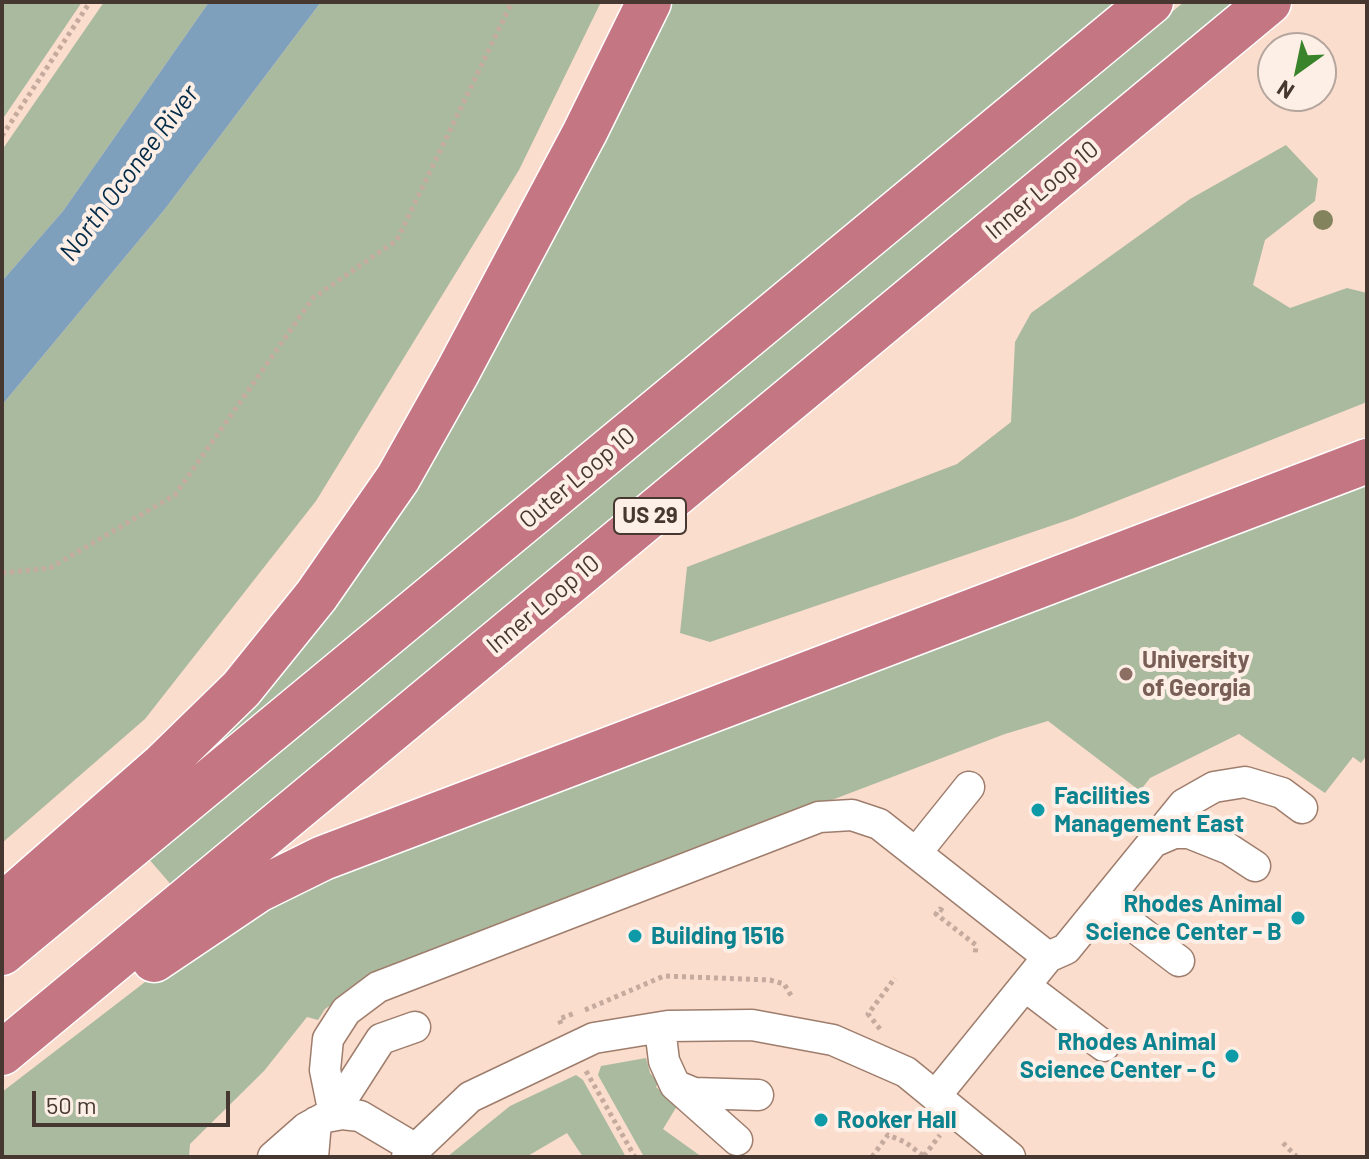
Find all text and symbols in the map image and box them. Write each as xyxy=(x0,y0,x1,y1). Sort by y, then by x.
north arrow xyxy=(1257,32,1337,112)
text: N xyxy=(1272,76,1298,105)
water label: North Oconee River xyxy=(53,79,205,267)
street label: Inner Loop 10 xyxy=(980,135,1104,245)
street label: Outer Loop 10 xyxy=(513,421,641,535)
road number: US 29 xyxy=(614,498,686,534)
street label: Inner Loop 10 xyxy=(481,549,605,659)
place label: University of Georgia xyxy=(1142,646,1251,702)
marker: University of Georgia xyxy=(1117,665,1135,683)
place label: Facilities Management East xyxy=(1054,782,1244,838)
marker: Facilities Management East xyxy=(1029,801,1047,819)
place label: Rhodes Animal Science Center - B xyxy=(1086,890,1282,946)
marker: Rhodes Animal Science Center - B xyxy=(1289,909,1307,927)
place label: Building 1516 xyxy=(651,922,784,950)
marker: Building 1516 xyxy=(626,927,644,945)
place label: Rhodes Animal Science Center - C xyxy=(1020,1028,1216,1084)
marker: Rhodes Animal Science Center - C xyxy=(1223,1047,1241,1065)
scale bar xyxy=(36,1075,234,1125)
text: 50 m xyxy=(46,1090,97,1119)
place label: Rooker Hall xyxy=(837,1106,957,1134)
marker: Rooker Hall xyxy=(812,1111,830,1129)

